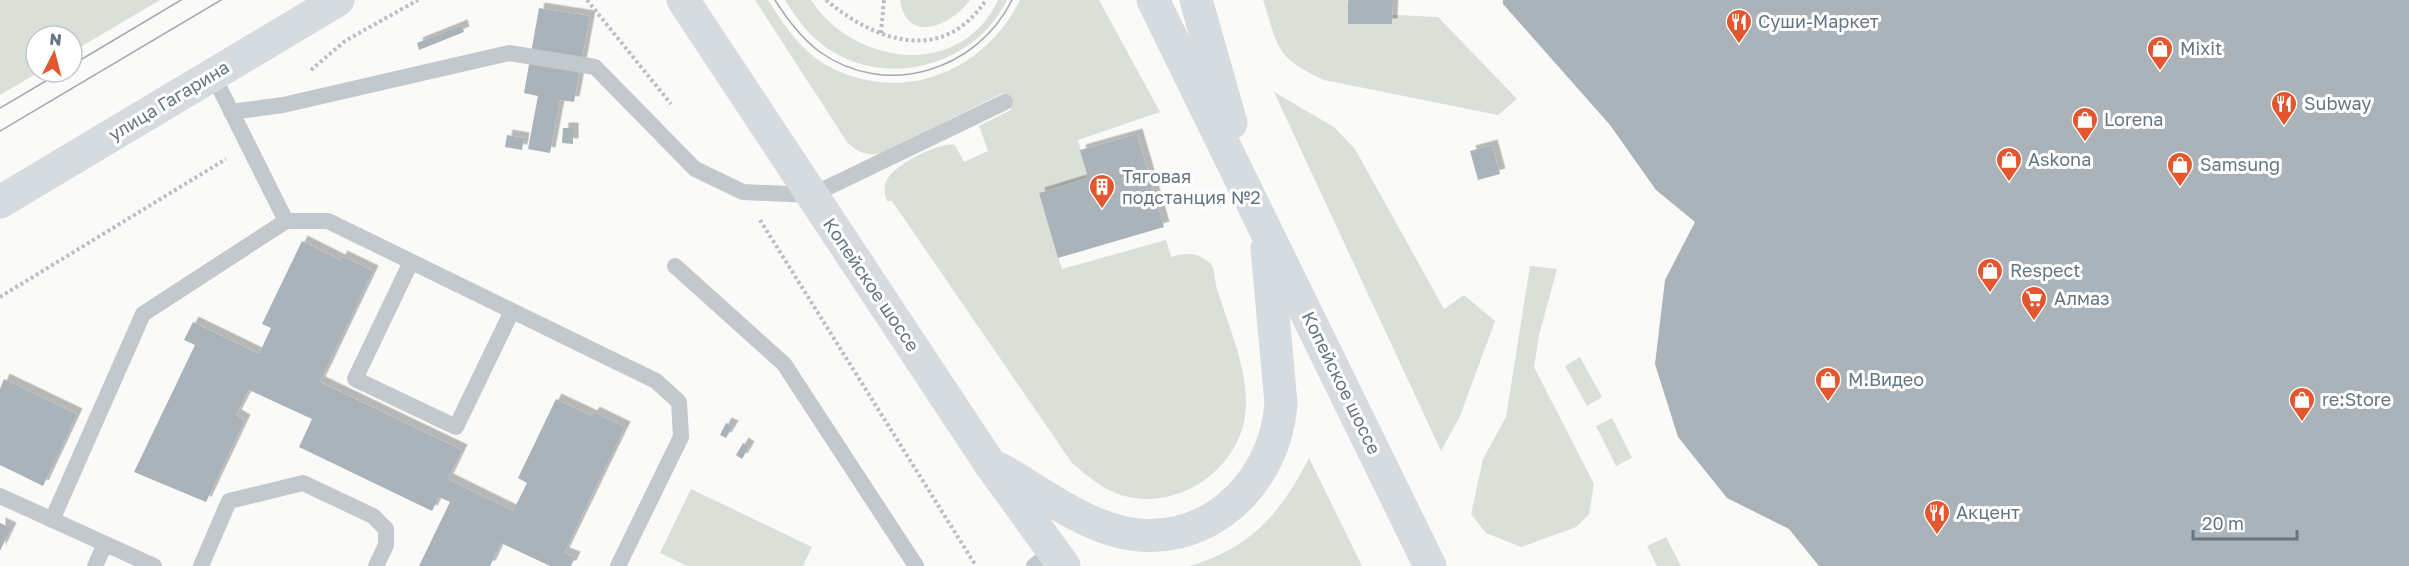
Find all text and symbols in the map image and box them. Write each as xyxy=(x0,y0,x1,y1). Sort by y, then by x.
restaurant icon: Суши-Маркет xyxy=(1724,7,1754,45)
place label: Суши-Маркет xyxy=(1758,10,1879,32)
north arrow xyxy=(24,24,84,84)
text: N xyxy=(48,29,63,50)
shop icon: Mixit xyxy=(2145,34,2175,72)
place label: Mixit xyxy=(2180,37,2222,59)
street label: улица Гагарина xyxy=(104,55,233,145)
restaurant icon: Subway xyxy=(2269,89,2299,127)
place label: Subway xyxy=(2304,92,2371,114)
shop icon: Lorena xyxy=(2070,105,2100,143)
place label: Lorena xyxy=(2104,108,2163,130)
shop icon: Askona xyxy=(1994,145,2024,183)
place label: Askona xyxy=(2028,148,2091,170)
shop icon: Samsung xyxy=(2165,150,2195,188)
place label: Samsung xyxy=(2200,153,2280,175)
place label: Тяговая подстанция №2 xyxy=(1122,165,1261,208)
building icon: Тяговая подстанция №2 xyxy=(1087,172,1117,210)
street label: Копейское шоссе xyxy=(819,214,925,355)
shop icon: Respect xyxy=(1975,256,2005,294)
place label: Respect xyxy=(2010,259,2081,281)
supermarket icon: Алмаз xyxy=(2019,284,2049,322)
place label: Алмаз xyxy=(2054,287,2110,309)
street label: Копейское шоссе xyxy=(1298,308,1386,458)
shop icon: М.Видео xyxy=(1813,365,1843,403)
place label: М.Видео xyxy=(1848,368,1924,390)
shop icon: re:Store xyxy=(2287,385,2317,423)
place label: re:Store xyxy=(2322,388,2391,410)
restaurant icon: Акцент xyxy=(1922,498,1952,536)
place label: Акцент xyxy=(1956,501,2020,523)
scale bar xyxy=(2193,503,2296,541)
text: 20 m xyxy=(2202,512,2244,534)

